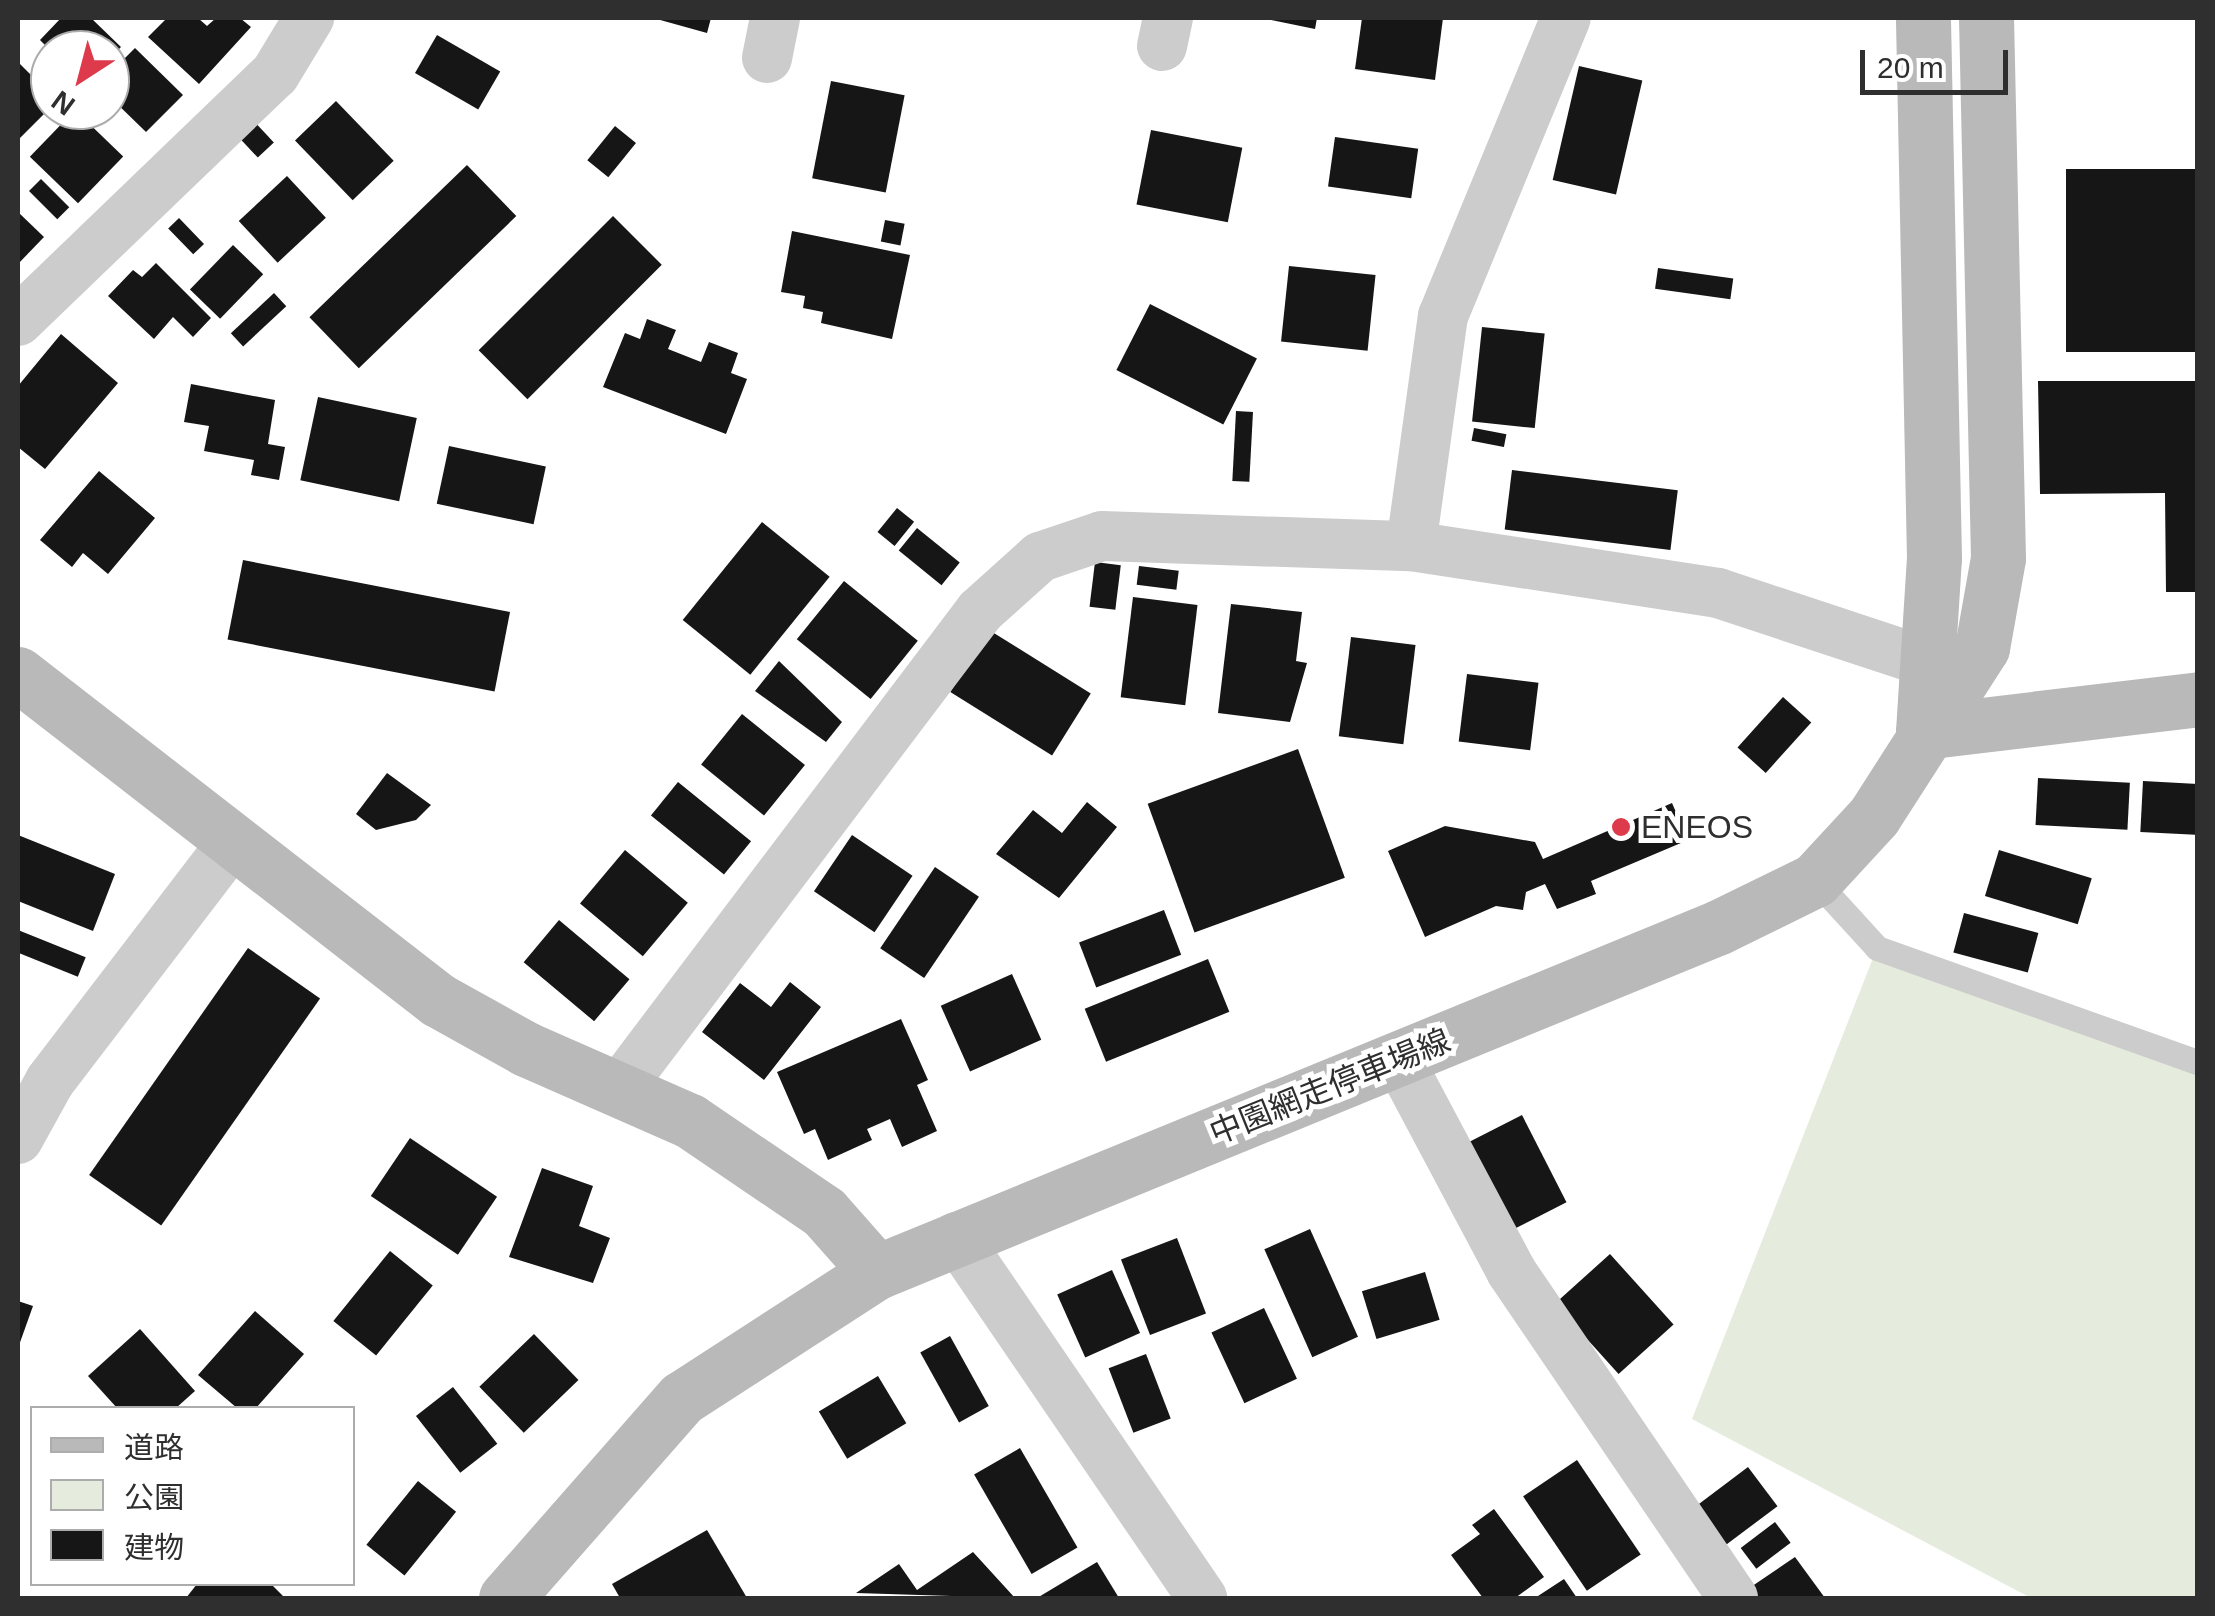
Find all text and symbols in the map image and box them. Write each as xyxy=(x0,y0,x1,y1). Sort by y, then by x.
north arrow xyxy=(30,30,130,130)
scale bar xyxy=(1865,30,2012,92)
text: 20 m xyxy=(1877,51,1944,84)
text: N xyxy=(46,85,81,122)
place label: ENEOS xyxy=(1641,808,1753,846)
marker: ENEOS xyxy=(1610,816,1632,838)
street label: 中園網走停車場線 xyxy=(1204,1021,1456,1153)
legend xyxy=(30,1406,355,1586)
text: 道路 xyxy=(124,1431,184,1464)
text: 公園 xyxy=(124,1481,184,1514)
text: 建物 xyxy=(124,1531,184,1564)

